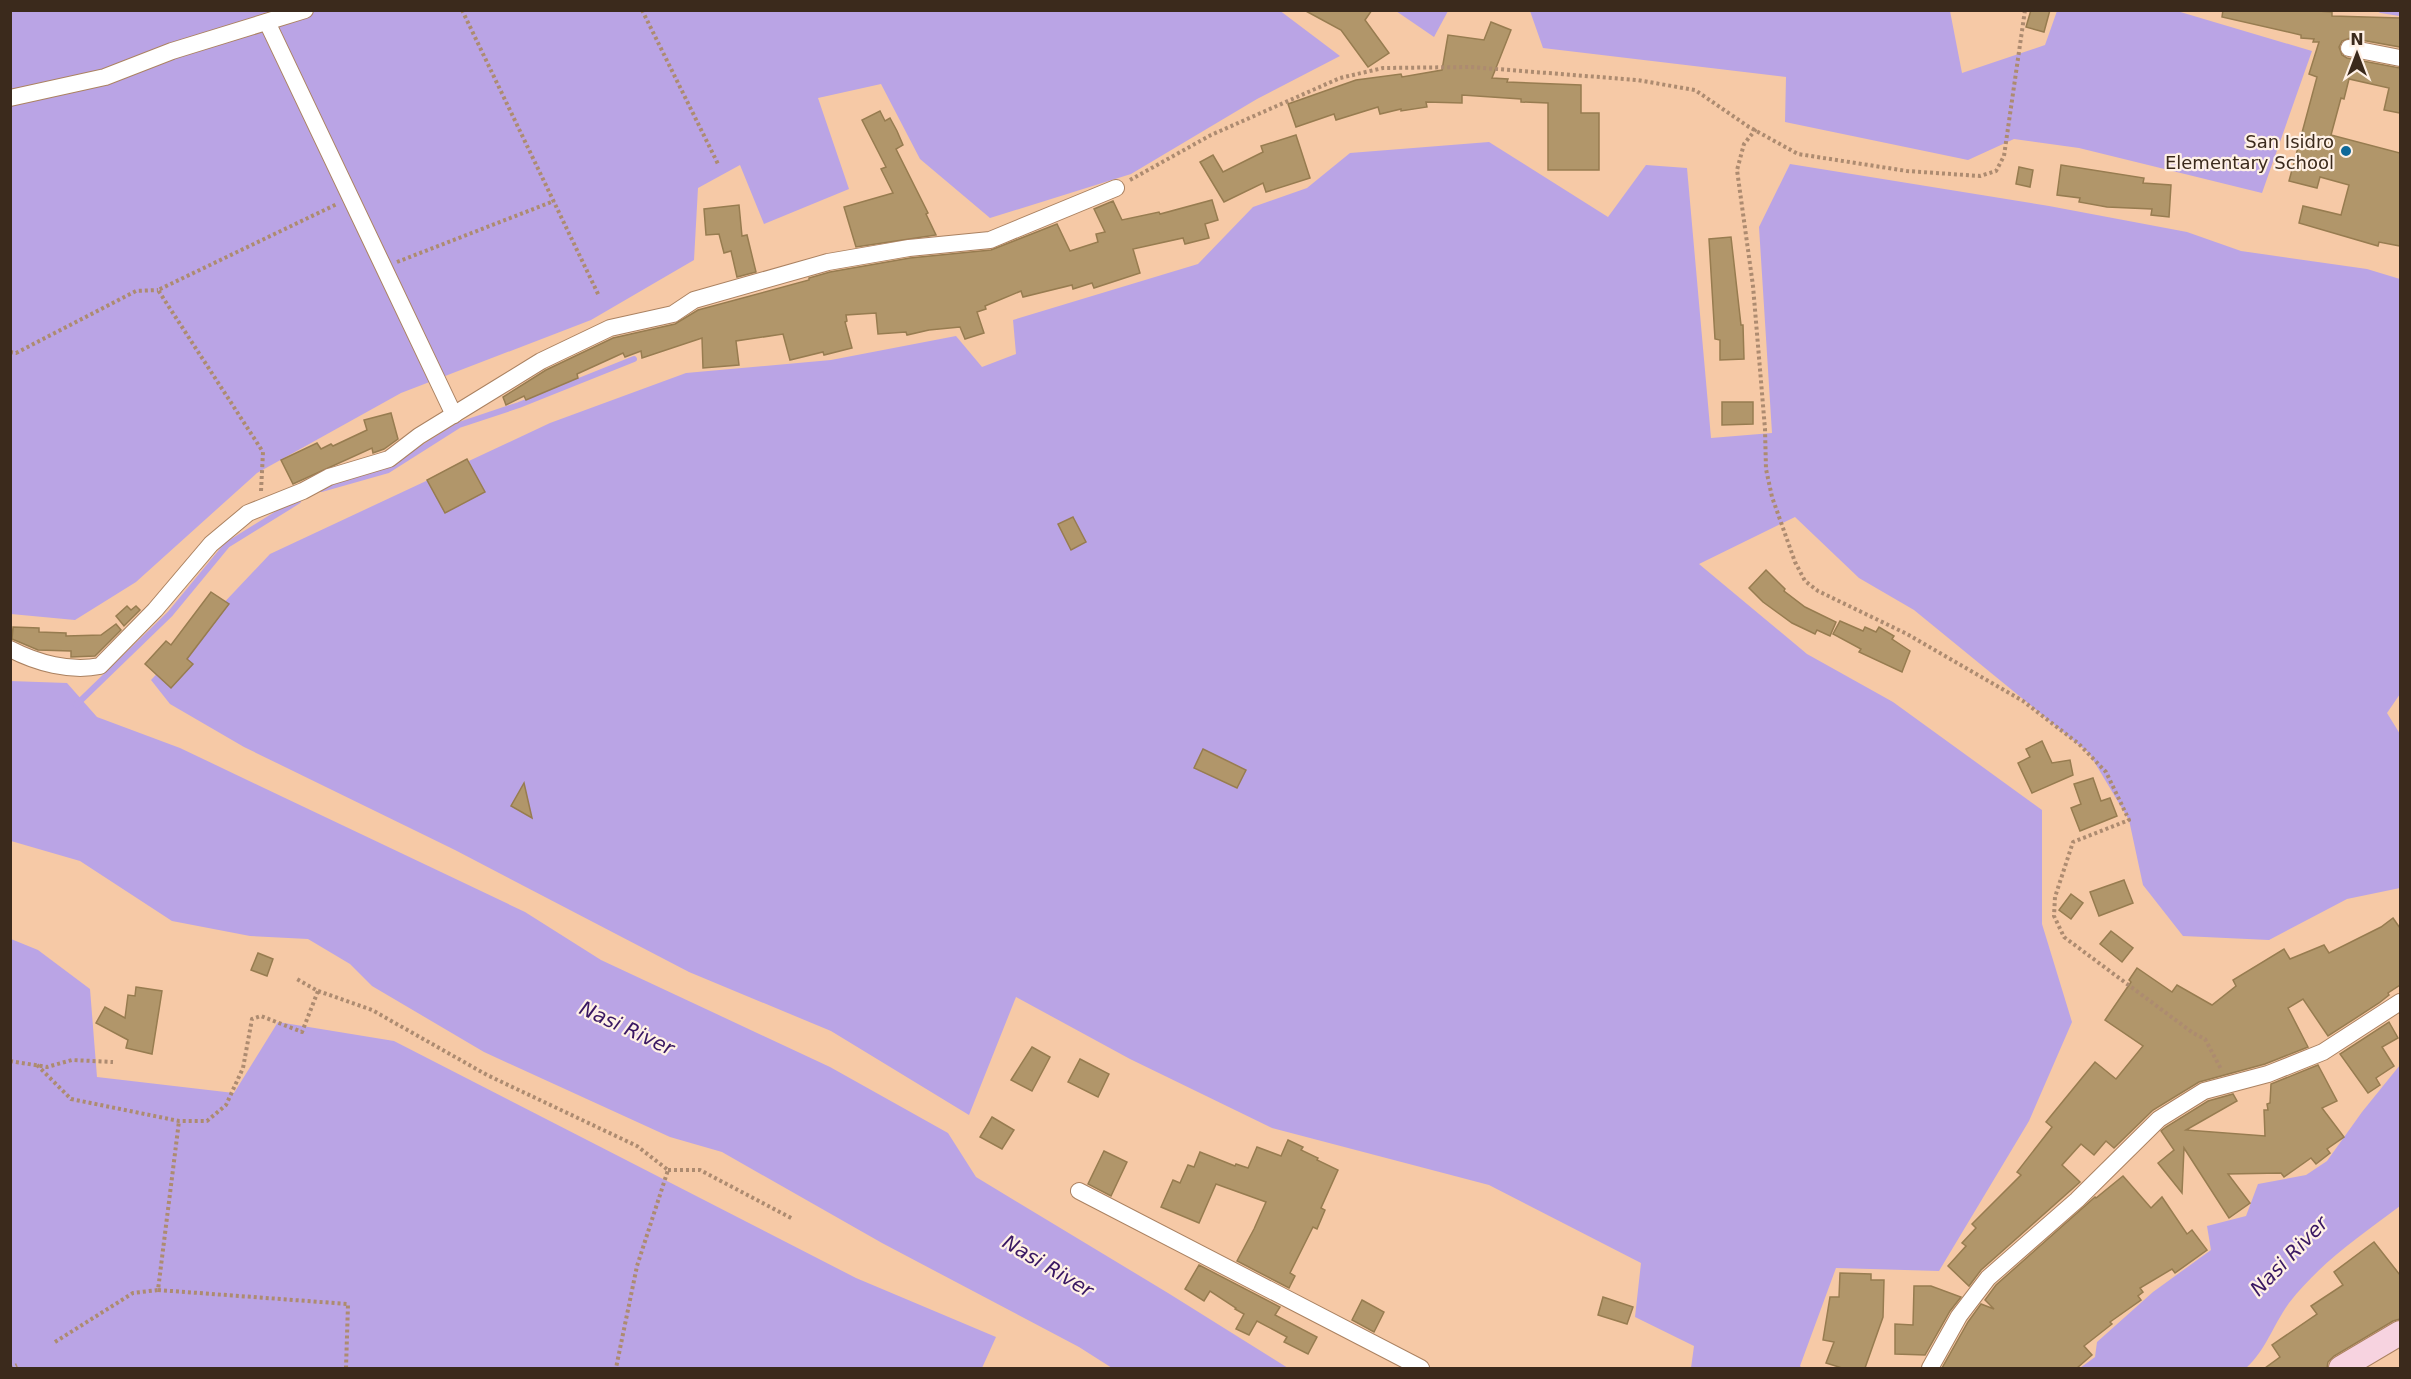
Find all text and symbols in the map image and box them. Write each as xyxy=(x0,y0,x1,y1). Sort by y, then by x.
north arrow xyxy=(2327,24,2387,84)
text: N xyxy=(2350,30,2364,49)
place label: San Isidro Elementary School xyxy=(2165,131,2334,173)
marker: San Isidro Elementary School xyxy=(2339,144,2353,158)
water label: Nasi River xyxy=(576,996,680,1061)
water label: Nasi River xyxy=(2245,1210,2334,1301)
water label: Nasi River xyxy=(998,1230,1099,1303)

